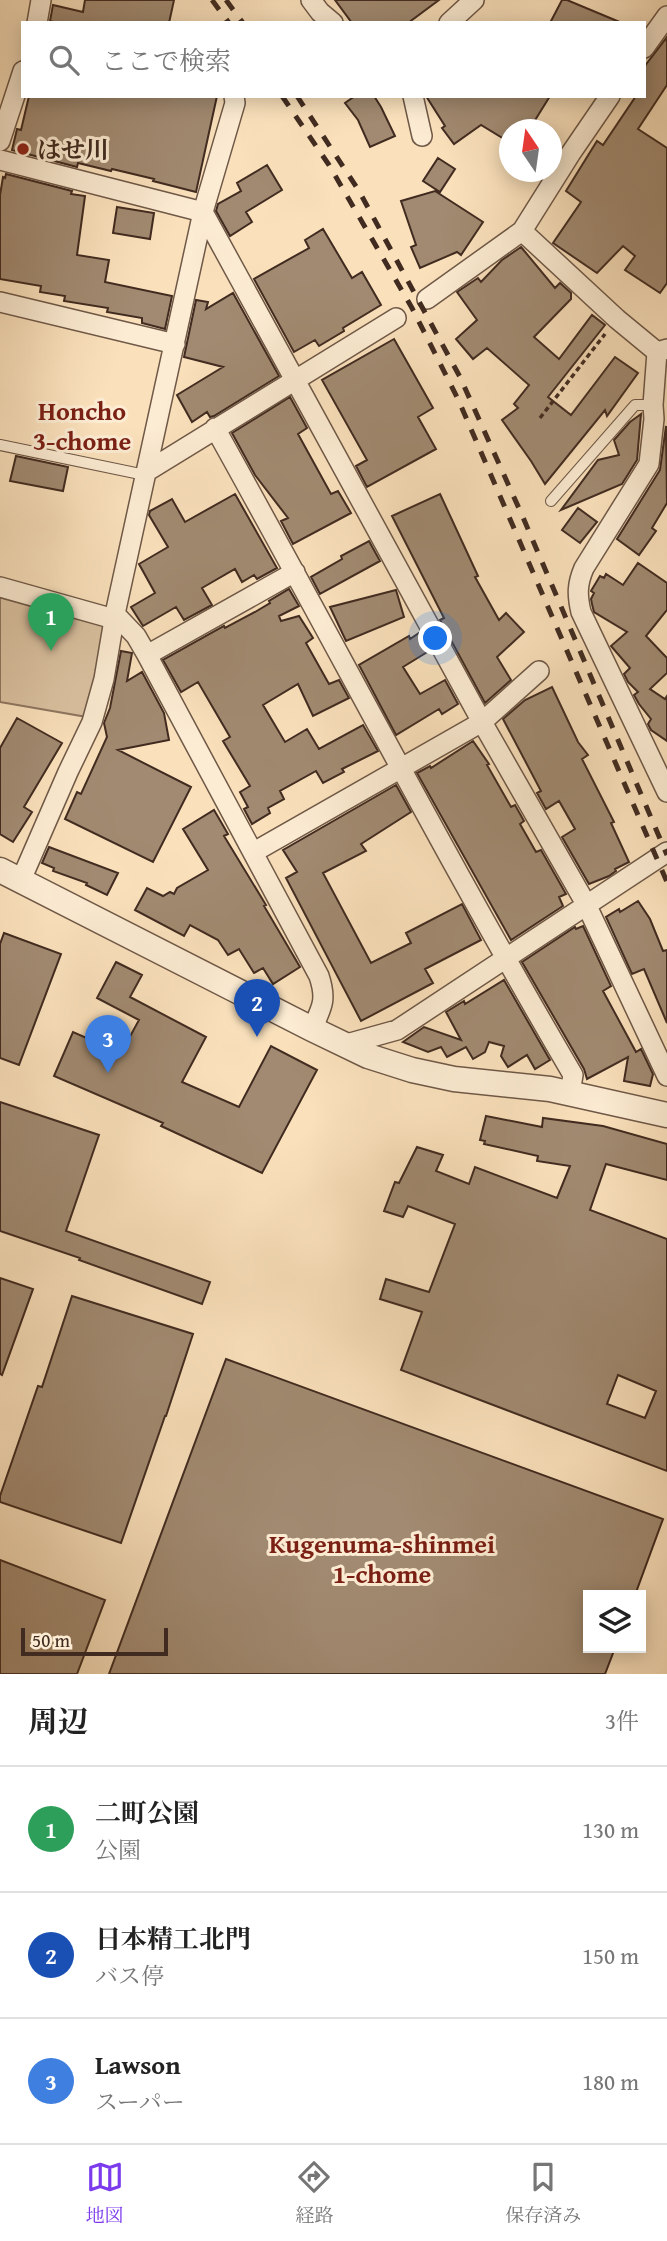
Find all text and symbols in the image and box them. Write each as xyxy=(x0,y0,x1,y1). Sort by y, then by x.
search box xyxy=(21,21,646,98)
icon: search xyxy=(45,41,83,79)
text: ここで検索 xyxy=(101,41,231,80)
north arrow xyxy=(499,119,562,182)
place label: はせ川 xyxy=(37,132,109,167)
marker: はせ川 xyxy=(15,141,31,157)
district label: Honcho 3-chome xyxy=(33,391,132,460)
pin: 1 xyxy=(28,593,74,651)
your location xyxy=(418,621,452,655)
pin: 2 xyxy=(234,979,280,1037)
pin: 3 xyxy=(85,1015,131,1073)
district label: Kugenuma-shinmei 1-chome xyxy=(269,1524,495,1593)
map controls xyxy=(583,1590,646,1653)
button: layers xyxy=(583,1590,646,1653)
scale bar xyxy=(21,1625,168,1657)
text: 50 m xyxy=(32,1626,70,1654)
text: 周辺 xyxy=(28,1699,88,1743)
text: 3件 xyxy=(605,1704,639,1737)
text: 二町公園 xyxy=(95,1793,199,1832)
text: 1 xyxy=(45,1813,57,1846)
text: 130 m xyxy=(582,1813,639,1846)
text: 公園 xyxy=(95,1833,141,1866)
text: 日本精工北門 xyxy=(95,1919,251,1958)
text: 2 xyxy=(45,1939,57,1972)
text: 150 m xyxy=(582,1939,639,1972)
text: バス停 xyxy=(95,1959,164,1992)
text: Lawson xyxy=(95,2045,181,2084)
text: 3 xyxy=(45,2065,57,2098)
text: 180 m xyxy=(582,2065,639,2098)
text: スーパー xyxy=(95,2085,185,2118)
tab: 地図 xyxy=(86,2158,124,2229)
tab: 経路 xyxy=(295,2158,333,2229)
tab: 保存済み xyxy=(505,2158,581,2229)

